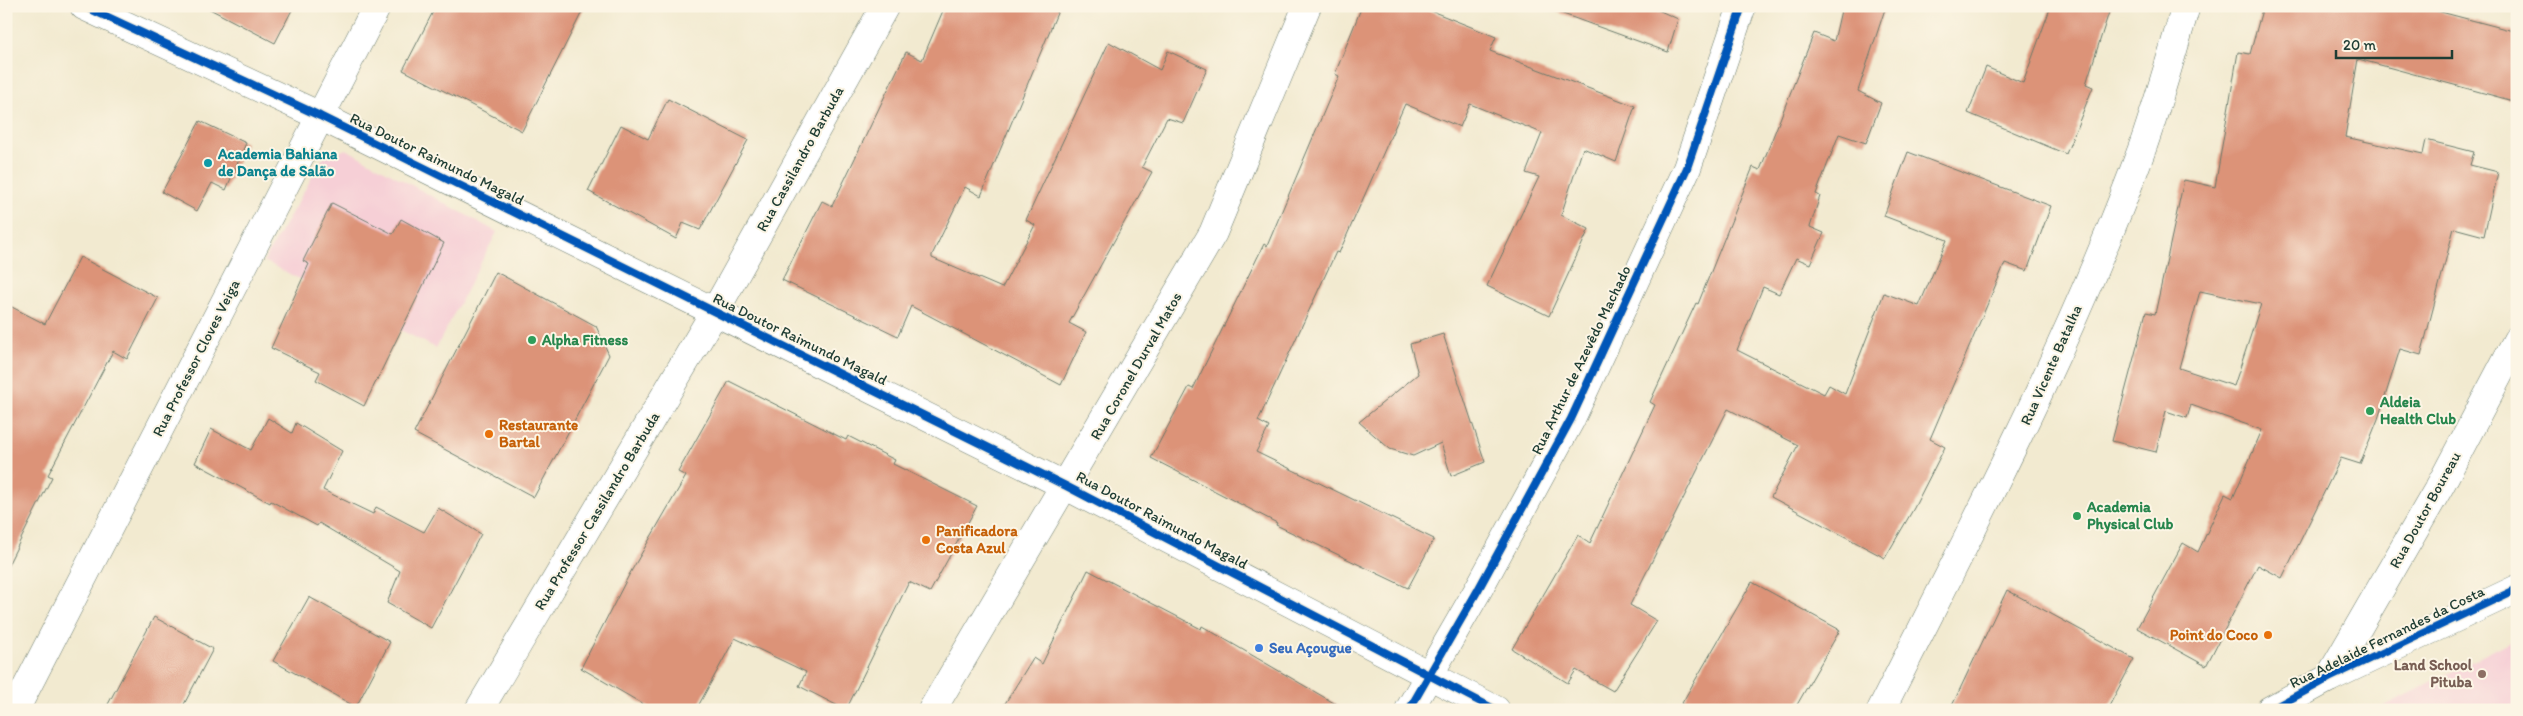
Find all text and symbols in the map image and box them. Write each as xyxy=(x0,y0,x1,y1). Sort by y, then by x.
scale bar xyxy=(2336,28,2452,60)
text: 20 m xyxy=(2343,36,2377,54)
street label: Rua Cassilandro Barbuda xyxy=(753,83,848,235)
street label: Rua Doutor Raimundo Magald xyxy=(347,109,527,209)
place label: Academia Bahiana de Dança de Salão xyxy=(217,145,338,181)
marker: Academia Bahiana de Dança de Salão xyxy=(202,157,214,169)
street label: Rua Arthur de Azevêdo Machado xyxy=(1527,263,1635,457)
street label: Rua Professor Cloves Veiga xyxy=(148,276,244,440)
street label: Rua Doutor Raimundo Magald xyxy=(710,289,890,389)
street label: Rua Coronel Durval Matos xyxy=(1086,289,1186,443)
street label: Rua Vicente Batalha xyxy=(2016,302,2086,428)
place label: Alpha Fitness xyxy=(541,331,629,350)
marker: Alpha Fitness xyxy=(526,334,538,346)
place label: Aldeia Health Club xyxy=(2379,393,2456,428)
marker: Aldeia Health Club xyxy=(2364,405,2376,417)
street label: Rua Professor Cassilandro Barbuda xyxy=(531,408,664,613)
place label: Restaurante Bartal xyxy=(499,416,578,451)
marker: Restaurante Bartal xyxy=(483,428,495,440)
street label: Rua Doutor Boureau xyxy=(2385,449,2465,571)
street label: Rua Doutor Raimundo Magald xyxy=(1073,467,1251,573)
place label: Academia Physical Club xyxy=(2086,498,2174,534)
marker: Academia Physical Club xyxy=(2071,510,2083,522)
place label: Panificadora Costa Azul xyxy=(936,522,1018,557)
marker: Panificadora Costa Azul xyxy=(920,534,932,546)
street label: Rua Adelaide Fernandes da Costa xyxy=(2287,582,2487,692)
place label: Point do Coco xyxy=(2170,626,2258,644)
marker: Point do Coco xyxy=(2262,629,2274,641)
place label: Seu Açougue xyxy=(1269,639,1352,658)
marker: Seu Açougue xyxy=(1253,642,1265,654)
place label: Land School Pituba xyxy=(2394,656,2473,691)
marker: Land School Pituba xyxy=(2476,668,2488,680)

